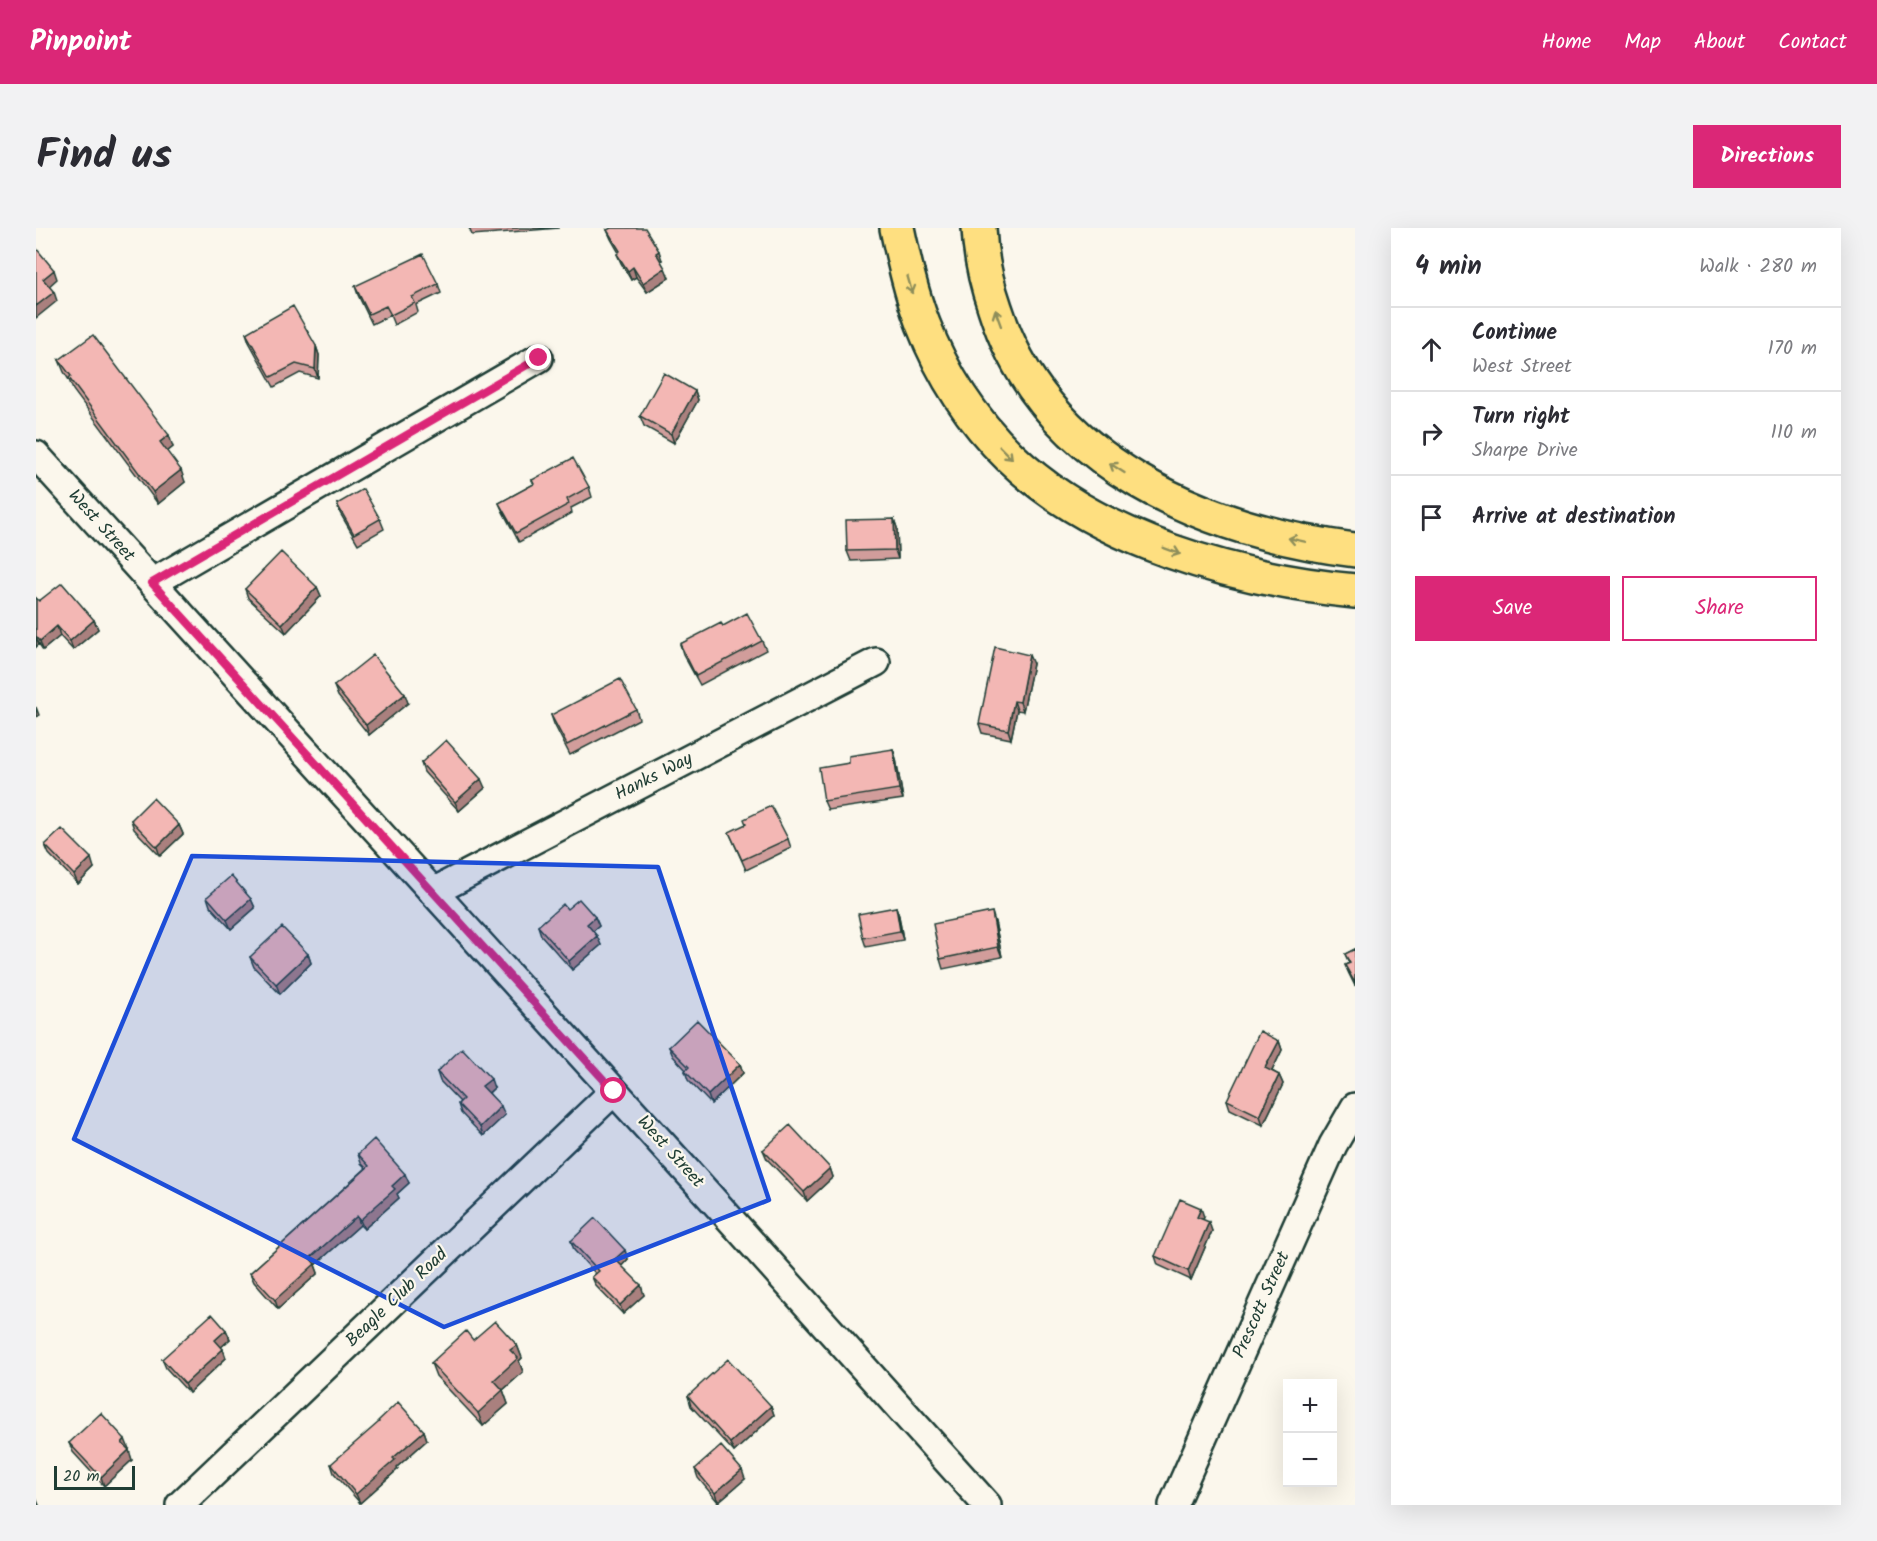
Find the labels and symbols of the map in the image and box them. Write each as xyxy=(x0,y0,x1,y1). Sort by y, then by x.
one-way arrow xyxy=(905,275,916,294)
one-way arrow xyxy=(992,309,1003,328)
route end xyxy=(525,344,551,370)
one-way arrow xyxy=(998,445,1013,460)
one-way arrow xyxy=(1110,462,1126,474)
street label: West Street xyxy=(60,483,142,570)
one-way arrow xyxy=(1288,534,1307,546)
one-way arrow xyxy=(1163,546,1181,557)
street label: Hanks Way xyxy=(610,745,699,809)
route start xyxy=(600,1077,626,1103)
street label: West Street xyxy=(629,1109,711,1196)
street label: Beagle Club Road xyxy=(339,1241,456,1355)
street label: Prescott Street xyxy=(1225,1246,1299,1363)
scale bar xyxy=(54,1463,135,1490)

